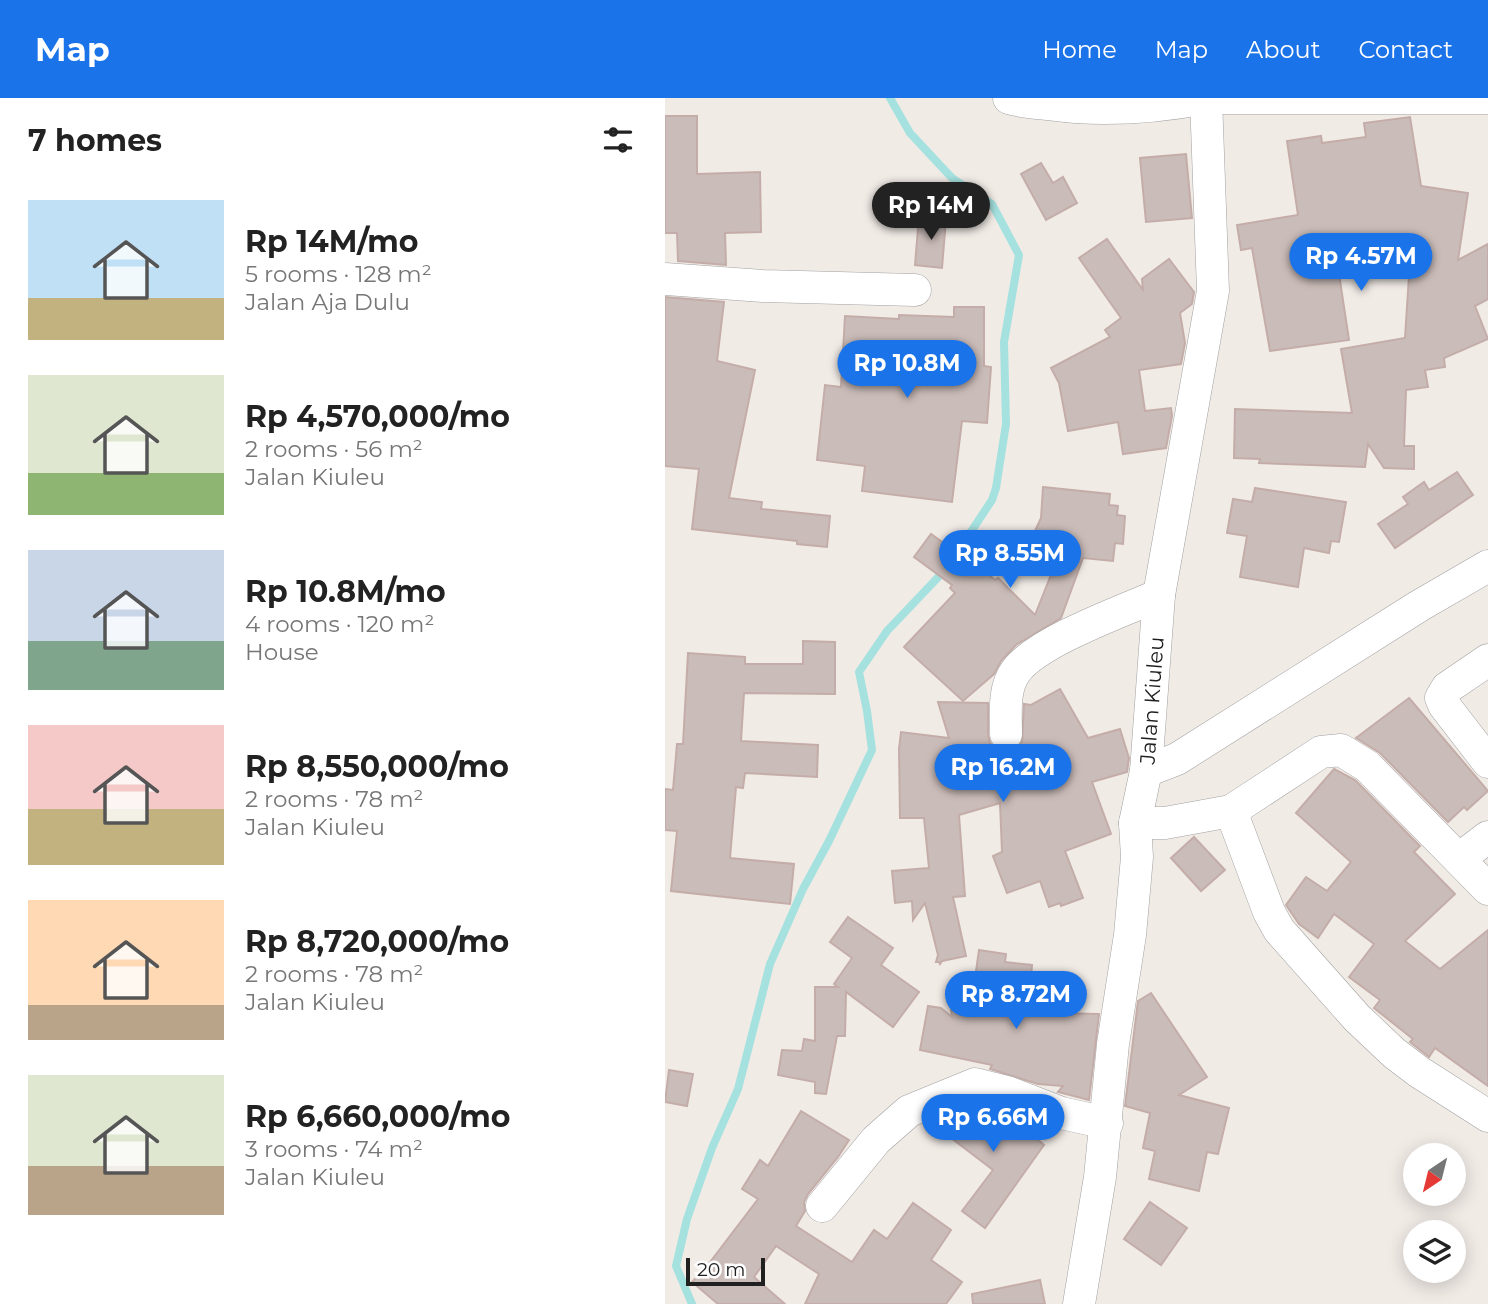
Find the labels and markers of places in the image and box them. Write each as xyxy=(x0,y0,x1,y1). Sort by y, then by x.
pin: Rp 14M xyxy=(874,183,988,242)
pin: Rp 4.57M xyxy=(1289,234,1433,293)
pin: Rp 10.8M xyxy=(835,341,979,400)
pin: Rp 8.55M xyxy=(938,531,1082,590)
pin: Rp 16.2M xyxy=(931,744,1075,804)
pin: Rp 8.72M xyxy=(944,972,1088,1031)
pin: Rp 6.66M xyxy=(921,1094,1065,1154)

